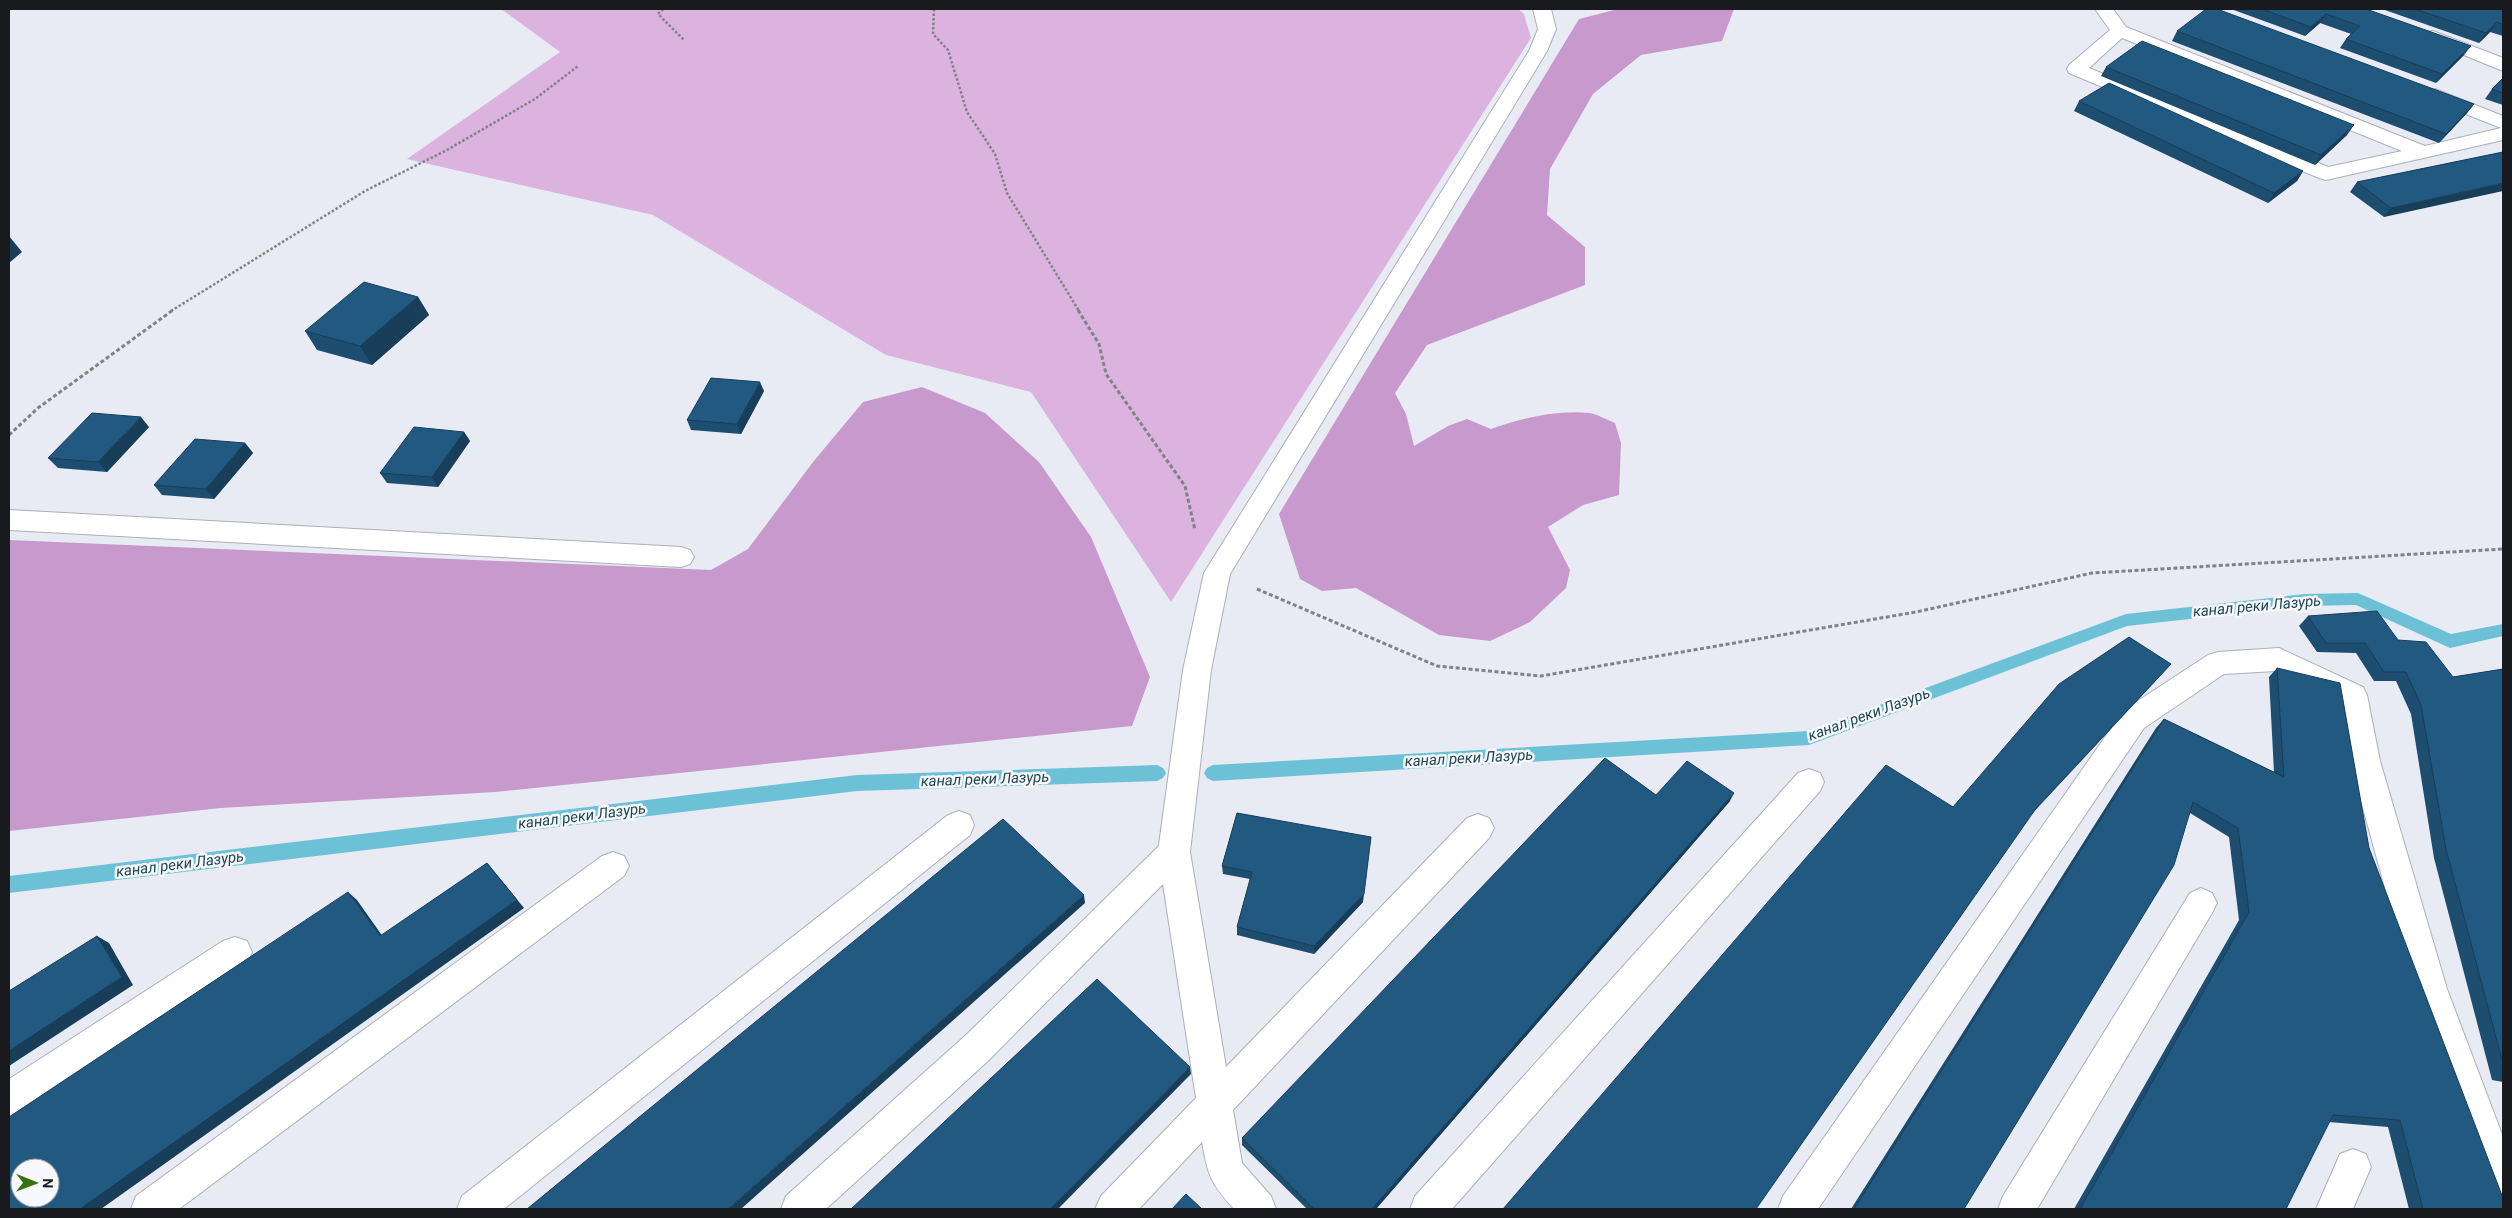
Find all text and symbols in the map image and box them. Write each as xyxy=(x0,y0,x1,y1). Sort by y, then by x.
water label: канал реки Лазурь xyxy=(2192,591,2322,621)
water label: канал реки Лазурь xyxy=(1805,684,1933,744)
water label: канал реки Лазурь xyxy=(1404,746,1534,770)
water label: канал реки Лазурь xyxy=(920,768,1050,790)
water label: канал реки Лазурь xyxy=(517,799,647,833)
water label: канал реки Лазурь xyxy=(115,847,245,881)
north arrow xyxy=(10,1158,60,1208)
text: N xyxy=(40,1178,56,1188)

